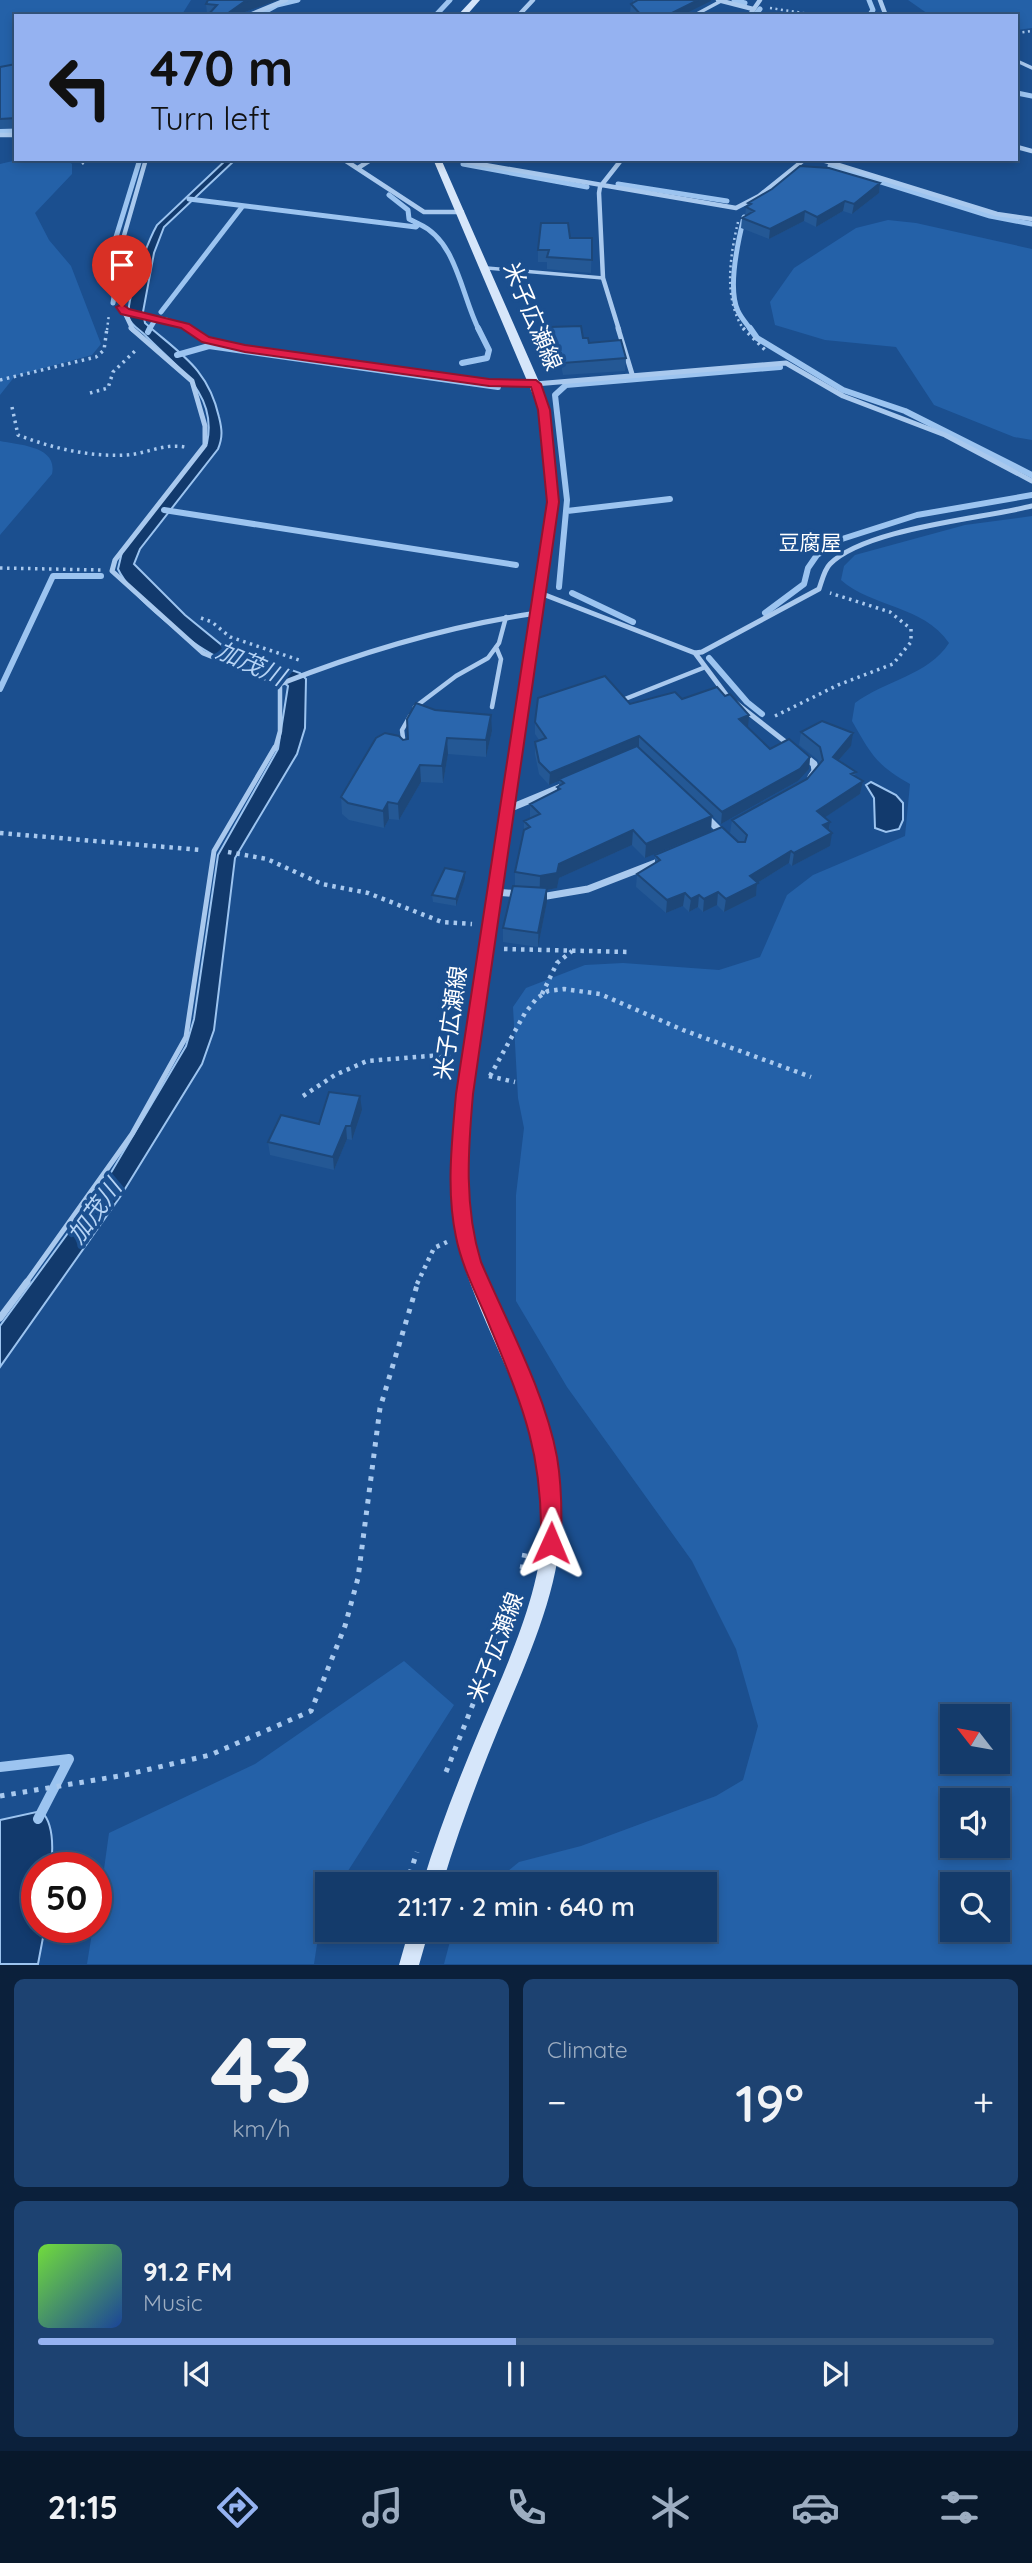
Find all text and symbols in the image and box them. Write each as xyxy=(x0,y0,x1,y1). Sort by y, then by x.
text: 470 m xyxy=(150,37,293,98)
icon: left xyxy=(35,42,126,133)
text: Turn left xyxy=(150,98,271,138)
pin xyxy=(92,235,152,307)
icon: arrive xyxy=(103,246,141,284)
street label: 米子広瀬線 xyxy=(497,257,569,375)
district label: 豆腐屋 xyxy=(779,529,842,555)
water label: 加茂川 xyxy=(212,635,293,693)
street label: 米子広瀬線 xyxy=(428,964,472,1082)
water label: 加茂川 xyxy=(61,1171,129,1249)
position arrow xyxy=(514,1506,588,1580)
street label: 米子広瀬線 xyxy=(461,1588,529,1706)
north arrow xyxy=(940,1704,1010,1774)
map controls xyxy=(940,1704,1010,1942)
button: sound xyxy=(940,1788,1010,1858)
speed limit sign: 50 xyxy=(21,1852,112,1943)
button: search xyxy=(940,1872,1010,1942)
text: 21:17 · 2 min · 640 m xyxy=(397,1890,635,1923)
text: 43 xyxy=(210,2011,313,2125)
text: Climate xyxy=(547,2035,628,2064)
text: 19° xyxy=(735,2070,804,2135)
text: − xyxy=(547,2078,567,2126)
text: + xyxy=(973,2078,994,2126)
text: km/h xyxy=(232,2114,291,2143)
text: 91.2 FM xyxy=(143,2255,232,2288)
text: Music xyxy=(143,2288,203,2317)
icon: previous xyxy=(178,2355,216,2393)
icon: pause xyxy=(497,2355,535,2393)
icon: next xyxy=(816,2355,854,2393)
icon: directions xyxy=(213,2483,262,2532)
icon: music xyxy=(358,2483,407,2532)
icon: phone xyxy=(502,2483,551,2532)
icon: climate xyxy=(646,2483,695,2532)
icon: car xyxy=(791,2483,840,2532)
icon: filters xyxy=(935,2483,984,2532)
text: 21:15 xyxy=(48,2487,118,2527)

